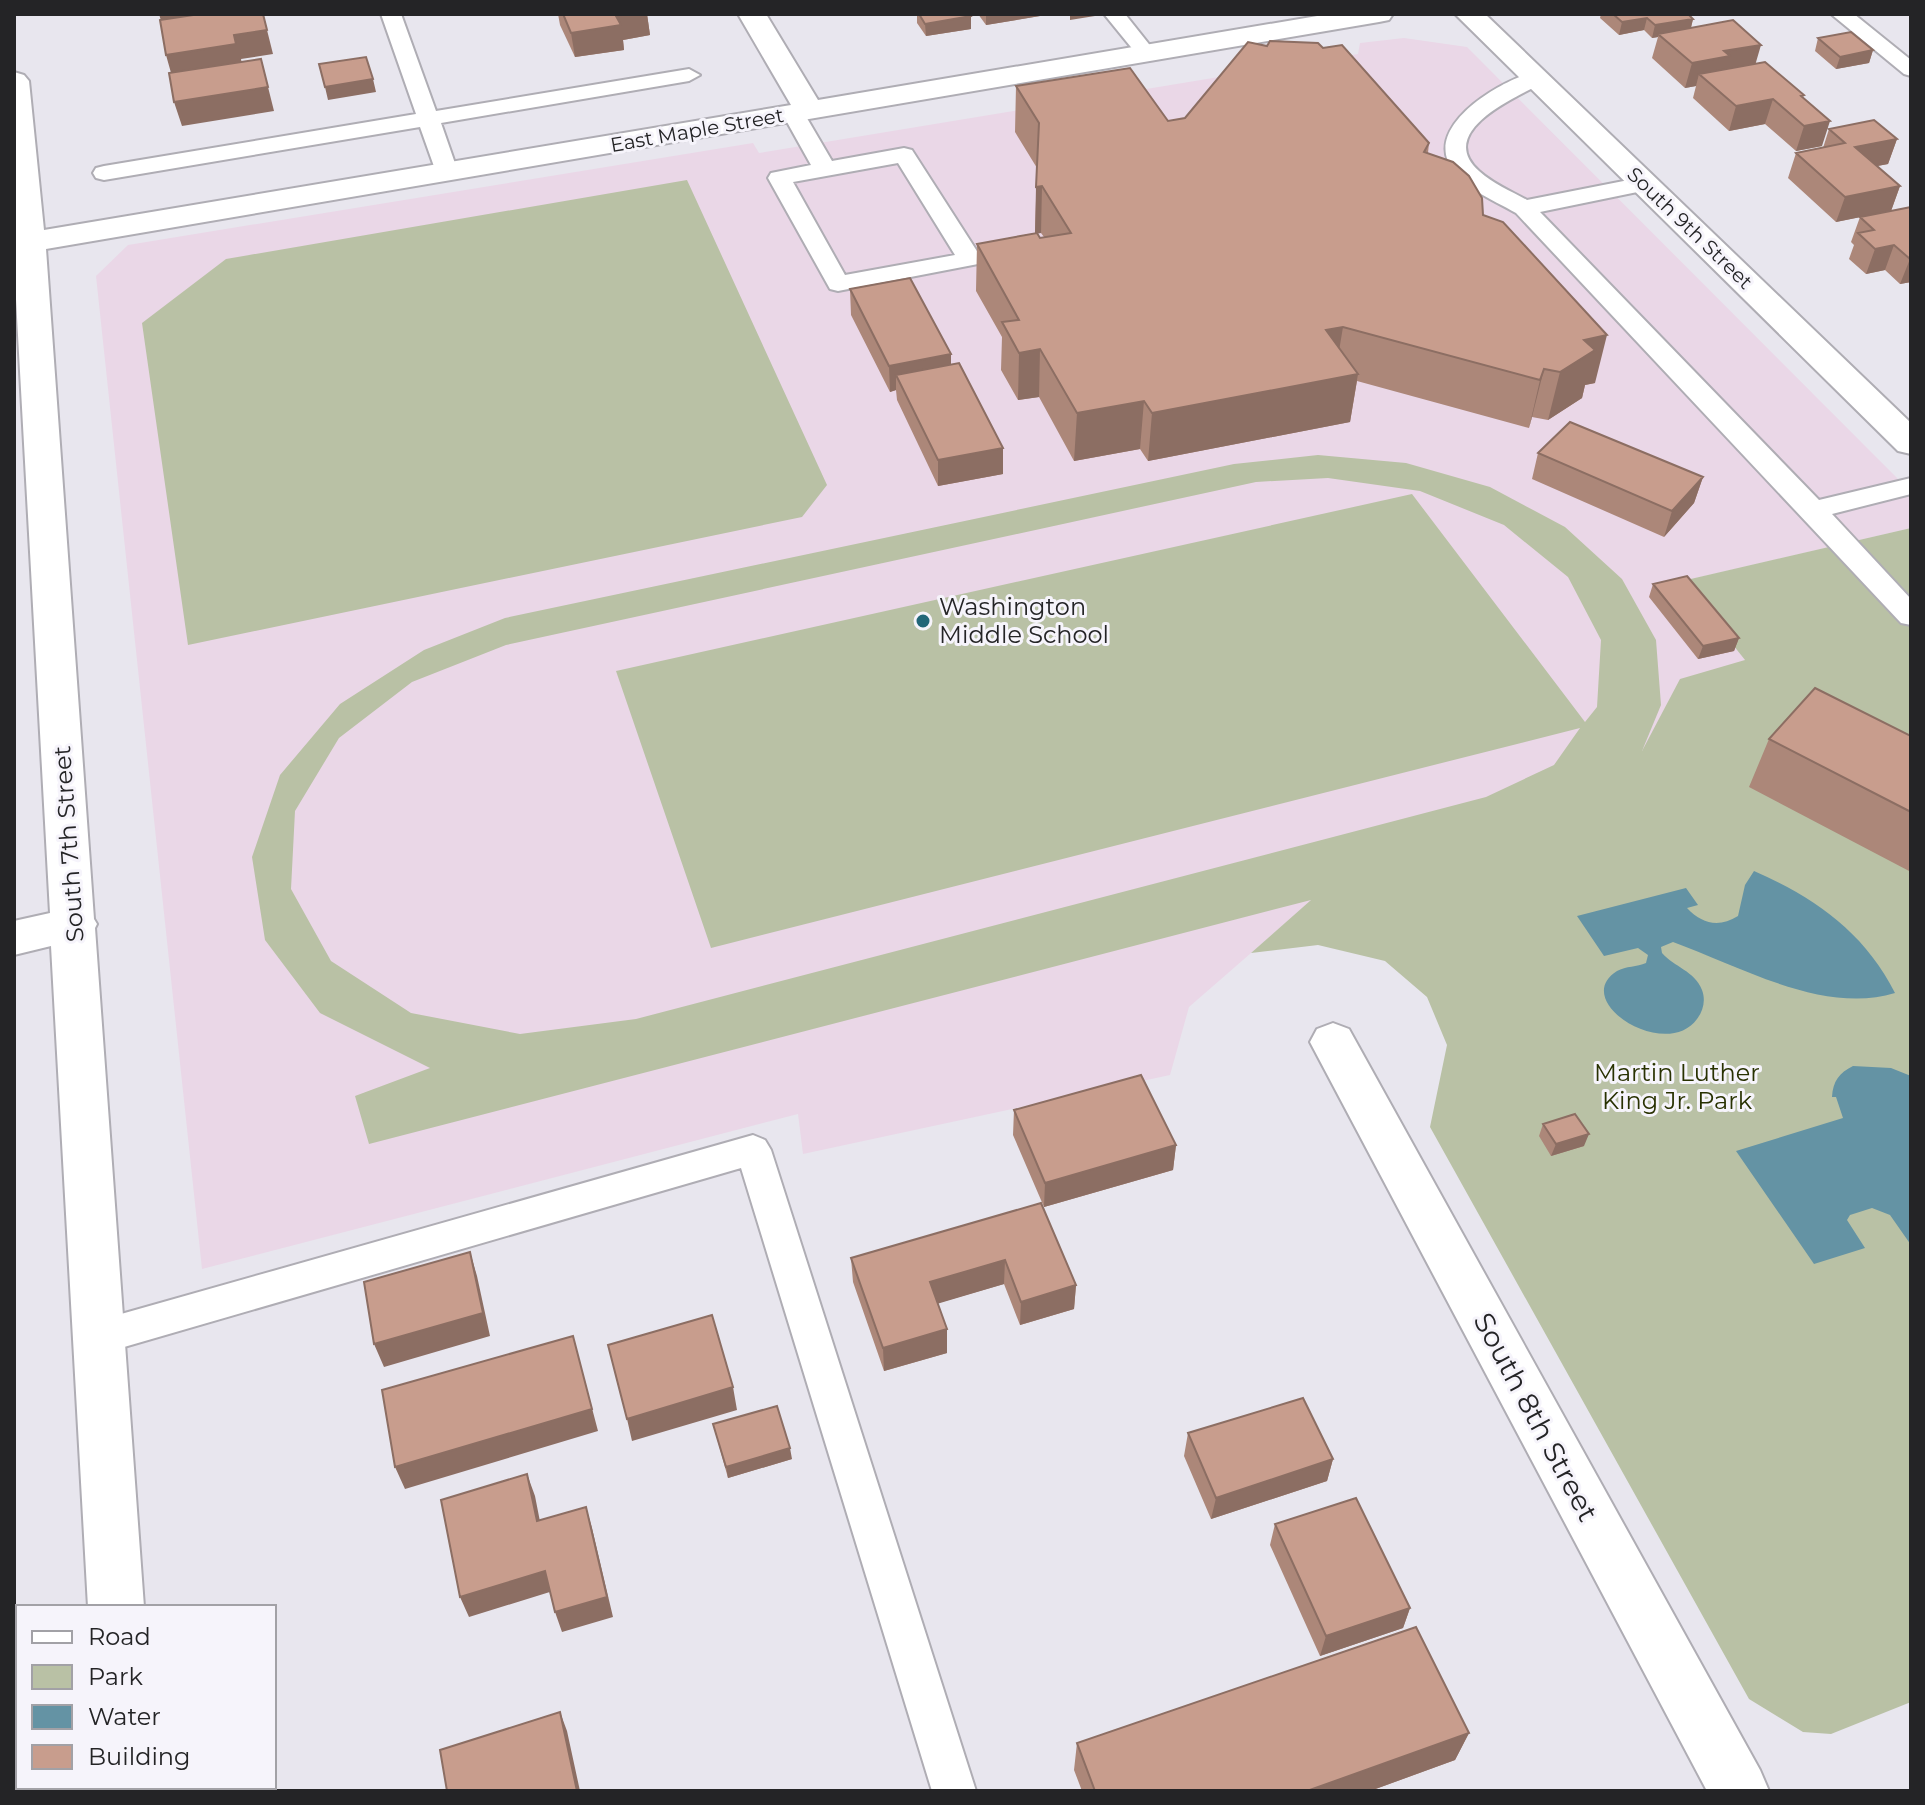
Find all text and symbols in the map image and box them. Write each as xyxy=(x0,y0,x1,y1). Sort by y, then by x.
street label: East Maple Street xyxy=(608,103,786,157)
street label: South 9th Street xyxy=(1622,162,1758,294)
place label: Washington Middle School xyxy=(939,592,1109,649)
marker: Washington Middle School xyxy=(914,612,932,630)
street label: South 7th Street xyxy=(47,745,90,943)
park label: Martin Luther King Jr. Park xyxy=(1594,1058,1760,1115)
street label: South 8th Street xyxy=(1467,1307,1605,1527)
legend xyxy=(16,1605,276,1789)
text: Road xyxy=(88,1622,151,1651)
text: Park xyxy=(88,1662,143,1691)
text: Water xyxy=(88,1702,161,1731)
text: Building xyxy=(88,1742,191,1771)

